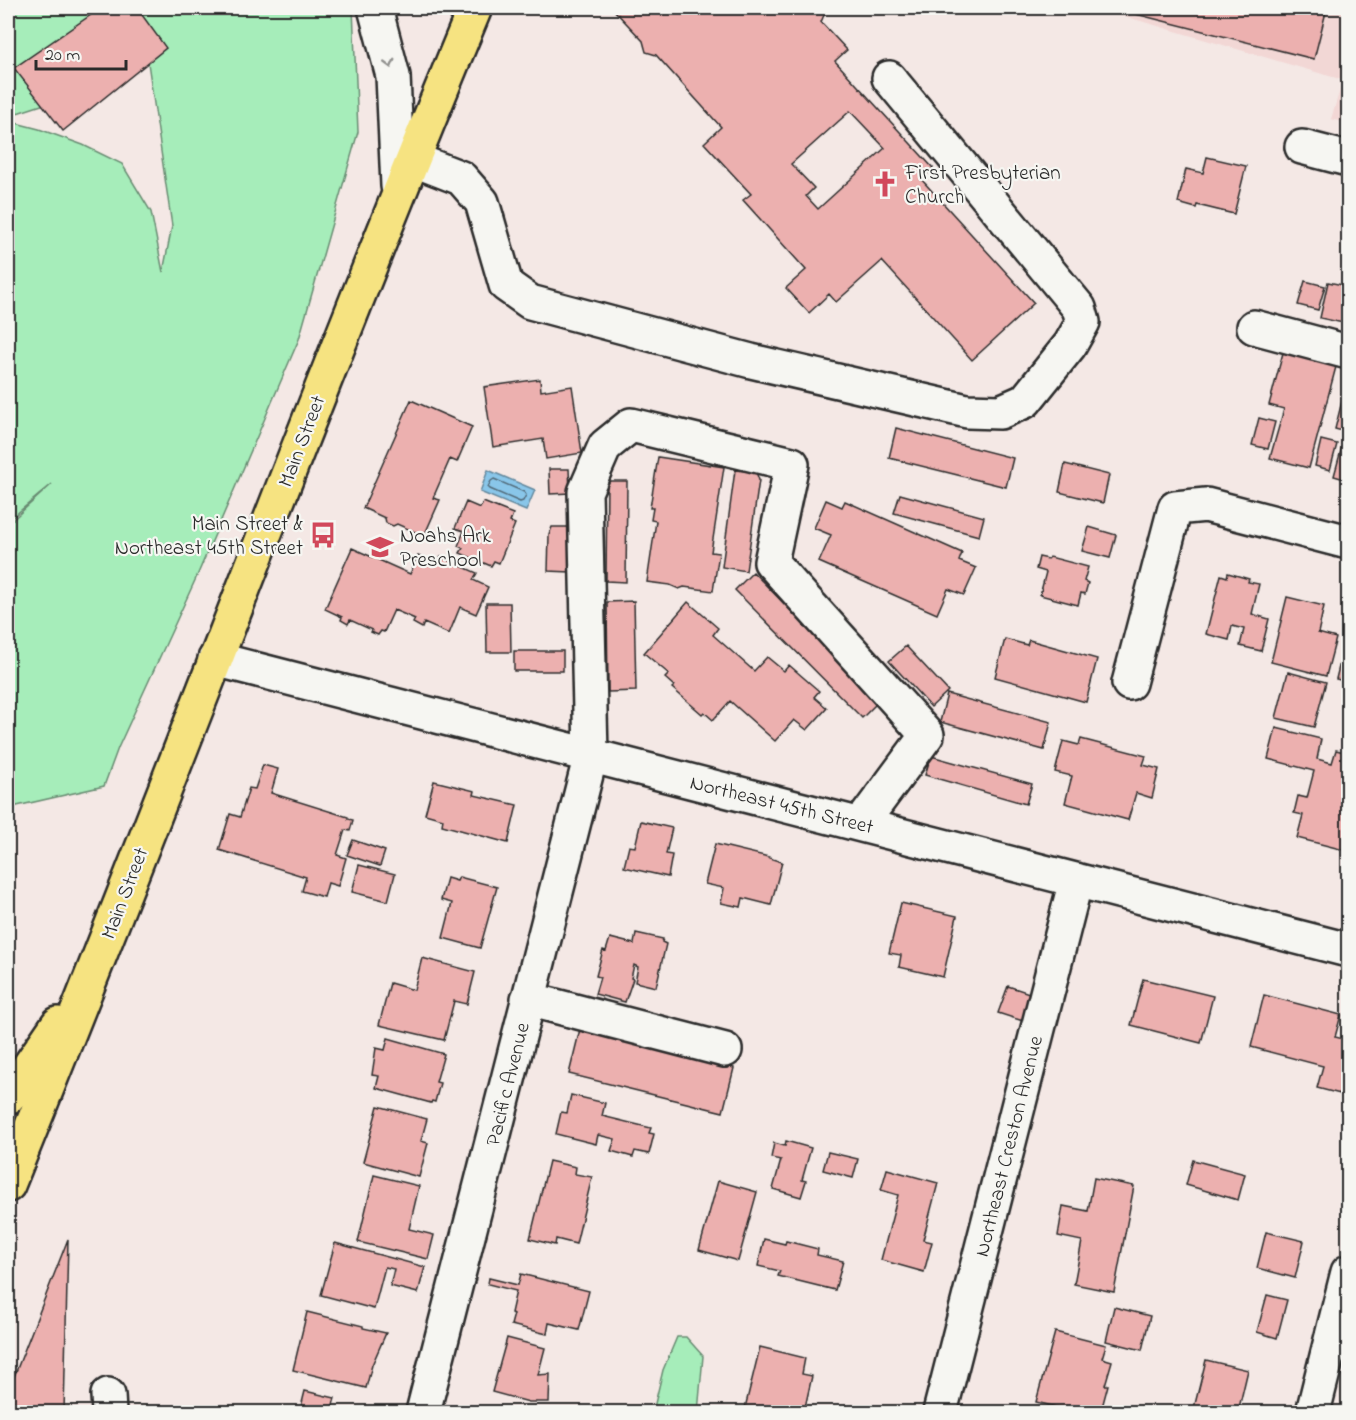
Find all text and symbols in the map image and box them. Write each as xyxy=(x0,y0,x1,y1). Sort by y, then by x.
scale bar xyxy=(36,33,126,71)
text: 20 m xyxy=(45,43,80,69)
one-way arrow xyxy=(382,59,395,69)
place label: First Presbyterian Church xyxy=(904,159,1061,213)
church icon: First Presbyterian Church xyxy=(870,169,900,199)
street label: Main Street xyxy=(272,391,334,492)
place label: Main Street & Northeast 45th Street xyxy=(115,510,303,564)
bus stop icon: Main Street & Northeast 45th Street xyxy=(308,520,338,550)
place label: Noahs Ark Preschool xyxy=(400,522,492,576)
school or university icon: Noahs Ark Preschool xyxy=(365,532,395,562)
street label: Northeast 45th Street xyxy=(687,769,876,843)
street label: Main Street xyxy=(95,843,157,944)
street label: Pacific Avenue xyxy=(479,1019,539,1149)
street label: Northeast Creston Avenue xyxy=(968,1032,1052,1260)

